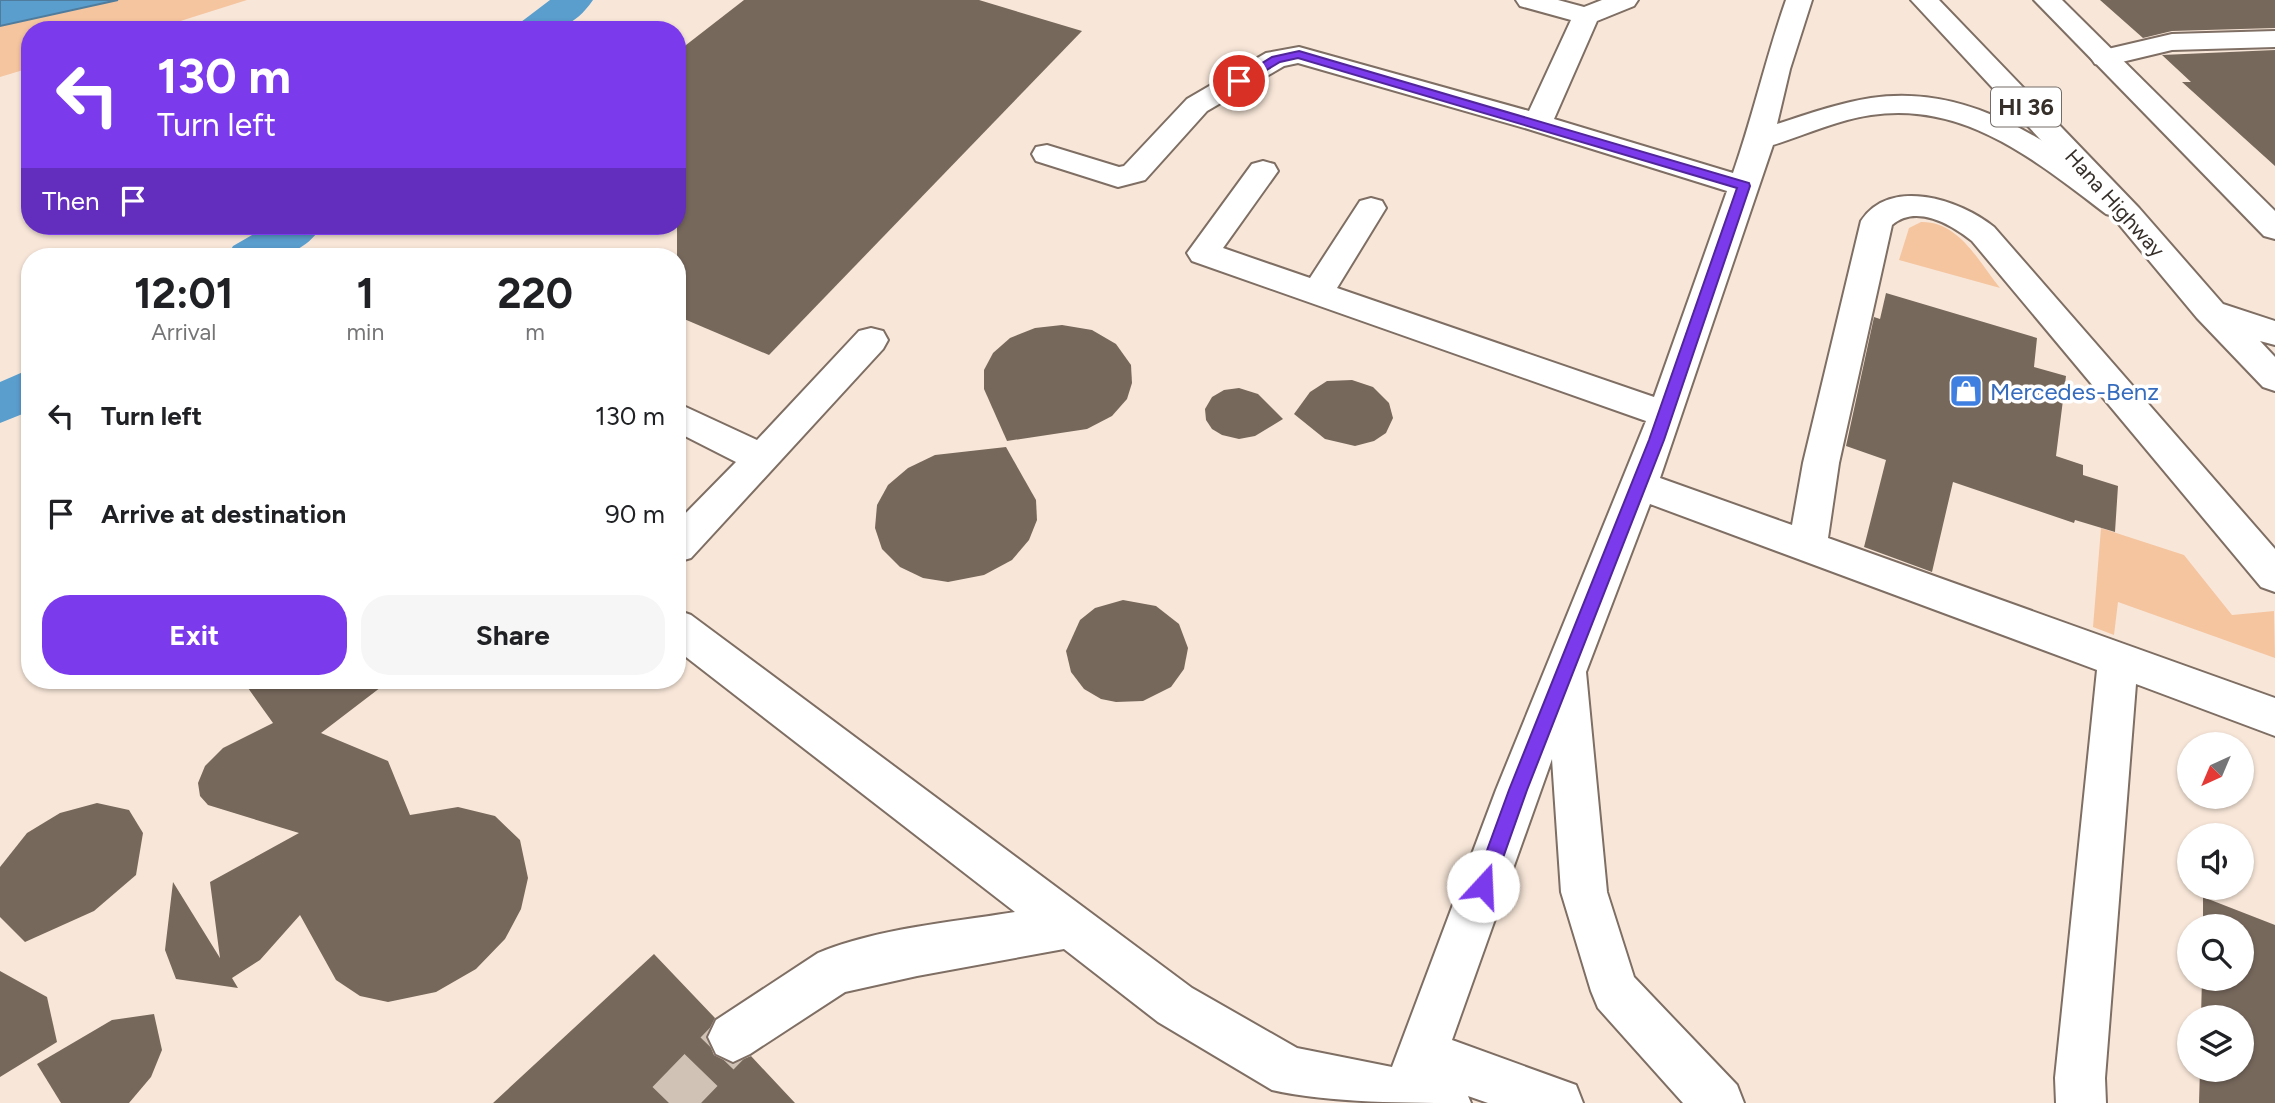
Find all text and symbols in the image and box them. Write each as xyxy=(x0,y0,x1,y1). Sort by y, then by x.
text: 130 m xyxy=(157,46,291,105)
icon: left xyxy=(42,49,133,140)
pin xyxy=(1209,51,1269,111)
icon: arrive xyxy=(1220,62,1258,100)
road number: HI 36 xyxy=(1991,88,2061,127)
text: Turn left xyxy=(157,106,276,144)
street label: Hana Highway xyxy=(2060,144,2170,262)
icon: arrive xyxy=(114,182,152,220)
text: Then xyxy=(42,185,100,217)
text: 12:01 xyxy=(134,268,234,319)
text: 1 xyxy=(357,268,374,319)
text: 220 xyxy=(497,268,573,319)
text: Arrival xyxy=(151,318,216,346)
text: min xyxy=(347,318,384,346)
text: m xyxy=(525,318,545,346)
shop icon: Mercedes-Benz xyxy=(1947,372,1985,410)
place label: Mercedes-Benz xyxy=(1990,377,2159,406)
icon: left xyxy=(42,397,80,435)
text: Turn left xyxy=(101,400,202,432)
text: 130 m xyxy=(595,400,665,432)
icon: arrive xyxy=(42,495,80,533)
text: Arrive at destination xyxy=(101,498,346,530)
text: 90 m xyxy=(605,498,665,530)
button: Exit xyxy=(42,595,347,675)
button: Share xyxy=(361,595,665,675)
north arrow xyxy=(2177,732,2254,808)
map controls xyxy=(2177,732,2254,1082)
button: sound xyxy=(2177,823,2254,900)
position arrow xyxy=(1446,849,1520,923)
button: search xyxy=(2177,914,2254,991)
button: layers xyxy=(2177,1005,2254,1082)

